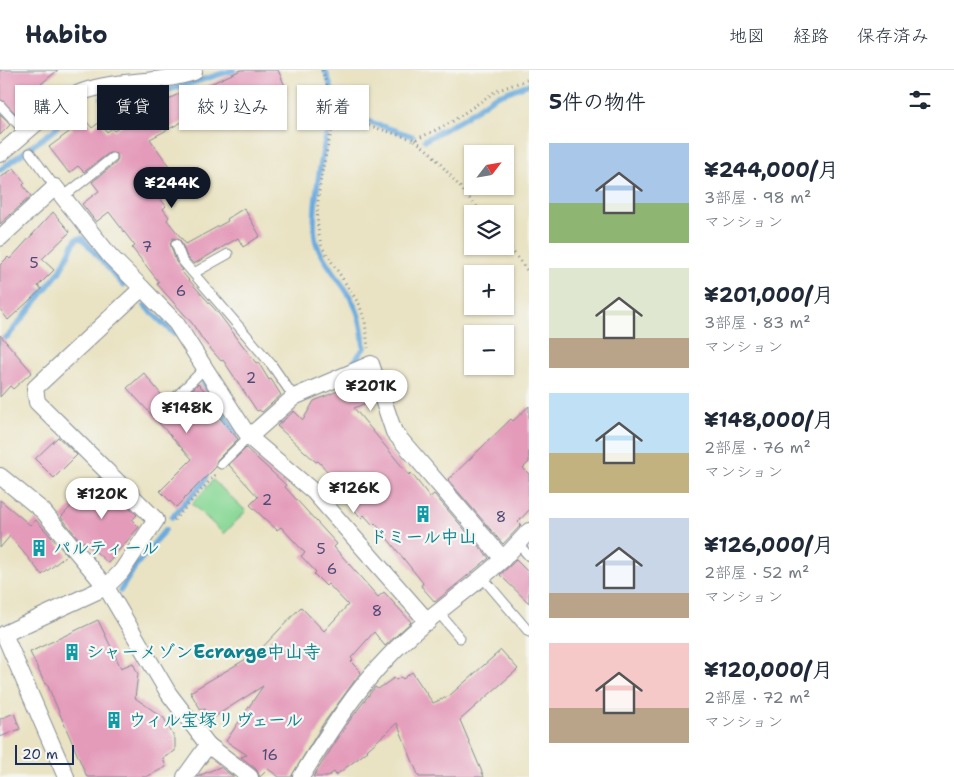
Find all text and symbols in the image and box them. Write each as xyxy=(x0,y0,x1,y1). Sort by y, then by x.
text: Habito xyxy=(25,19,108,51)
text: 地図 xyxy=(729,24,765,48)
text: 経路 xyxy=(793,24,829,48)
text: 保存済み xyxy=(857,24,929,48)
chip: 購入 xyxy=(15,85,87,130)
chip: 賃貸 xyxy=(97,85,169,130)
chip: 絞り込み xyxy=(179,85,287,130)
chip: 新着 xyxy=(297,85,369,130)
icon: filters xyxy=(906,86,934,114)
text: 5件の物件 xyxy=(549,88,646,116)
north arrow xyxy=(464,145,514,195)
map controls xyxy=(464,145,514,375)
text: ¥244,000/月 xyxy=(704,156,839,184)
icon: home xyxy=(589,163,649,223)
pin: ¥244K xyxy=(137,166,207,209)
text: ¥244K xyxy=(144,172,200,193)
text: 3部屋 · 98 m² xyxy=(704,187,811,208)
button: layers xyxy=(464,205,514,255)
text: マンション xyxy=(704,211,783,232)
house number: 7 xyxy=(142,237,152,257)
house number: 5 xyxy=(29,253,39,273)
button: + xyxy=(464,265,514,315)
house number: 6 xyxy=(176,281,186,301)
text: ¥201,000/月 xyxy=(704,281,834,309)
icon: home xyxy=(589,288,649,348)
text: 3部屋 · 83 m² xyxy=(704,312,811,333)
button: − xyxy=(464,325,514,375)
text: マンション xyxy=(704,336,783,357)
house number: 2 xyxy=(246,368,256,388)
pin: ¥201K xyxy=(336,370,406,412)
text: ¥201K xyxy=(345,375,397,396)
pin: ¥148K xyxy=(152,392,222,434)
text: ¥148K xyxy=(161,397,213,418)
text: ¥148,000/月 xyxy=(704,406,834,434)
icon: home xyxy=(589,413,649,473)
text: 2部屋 · 76 m² xyxy=(704,437,811,458)
text: マンション xyxy=(704,461,783,482)
pin: ¥126K xyxy=(319,472,389,514)
text: ¥126K xyxy=(329,477,379,498)
pin: ¥120K xyxy=(67,478,137,520)
text: ¥120K xyxy=(77,483,127,504)
house number: 2 xyxy=(262,490,272,510)
building icon: ドミール中山 xyxy=(413,504,433,524)
house number: 8 xyxy=(496,507,506,527)
place label: ドミール中山 xyxy=(369,525,477,549)
text: ¥126,000/月 xyxy=(704,531,834,559)
place label: パルティール xyxy=(53,536,159,560)
building icon: パルティール xyxy=(29,538,49,558)
icon: home xyxy=(589,538,649,598)
house number: 5 xyxy=(316,539,326,559)
house number: 6 xyxy=(327,559,337,579)
text: 2部屋 · 52 m² xyxy=(704,562,809,583)
text: マンション xyxy=(704,586,783,607)
house number: 8 xyxy=(372,601,382,621)
place label: シャーメゾンEcrarge中山寺 xyxy=(86,640,321,664)
building icon: シャーメゾンEcrarge中山寺 xyxy=(62,642,82,662)
text: ¥120,000/月 xyxy=(704,656,833,684)
icon: home xyxy=(589,663,649,723)
text: 2部屋 · 72 m² xyxy=(704,687,810,708)
place label: ウィル宝塚リヴェール xyxy=(128,708,303,732)
building icon: ウィル宝塚リヴェール xyxy=(104,710,124,730)
text: マンション xyxy=(704,711,783,732)
scale bar xyxy=(15,742,74,765)
text: 20 m xyxy=(22,745,58,763)
house number: 16 xyxy=(262,745,278,765)

